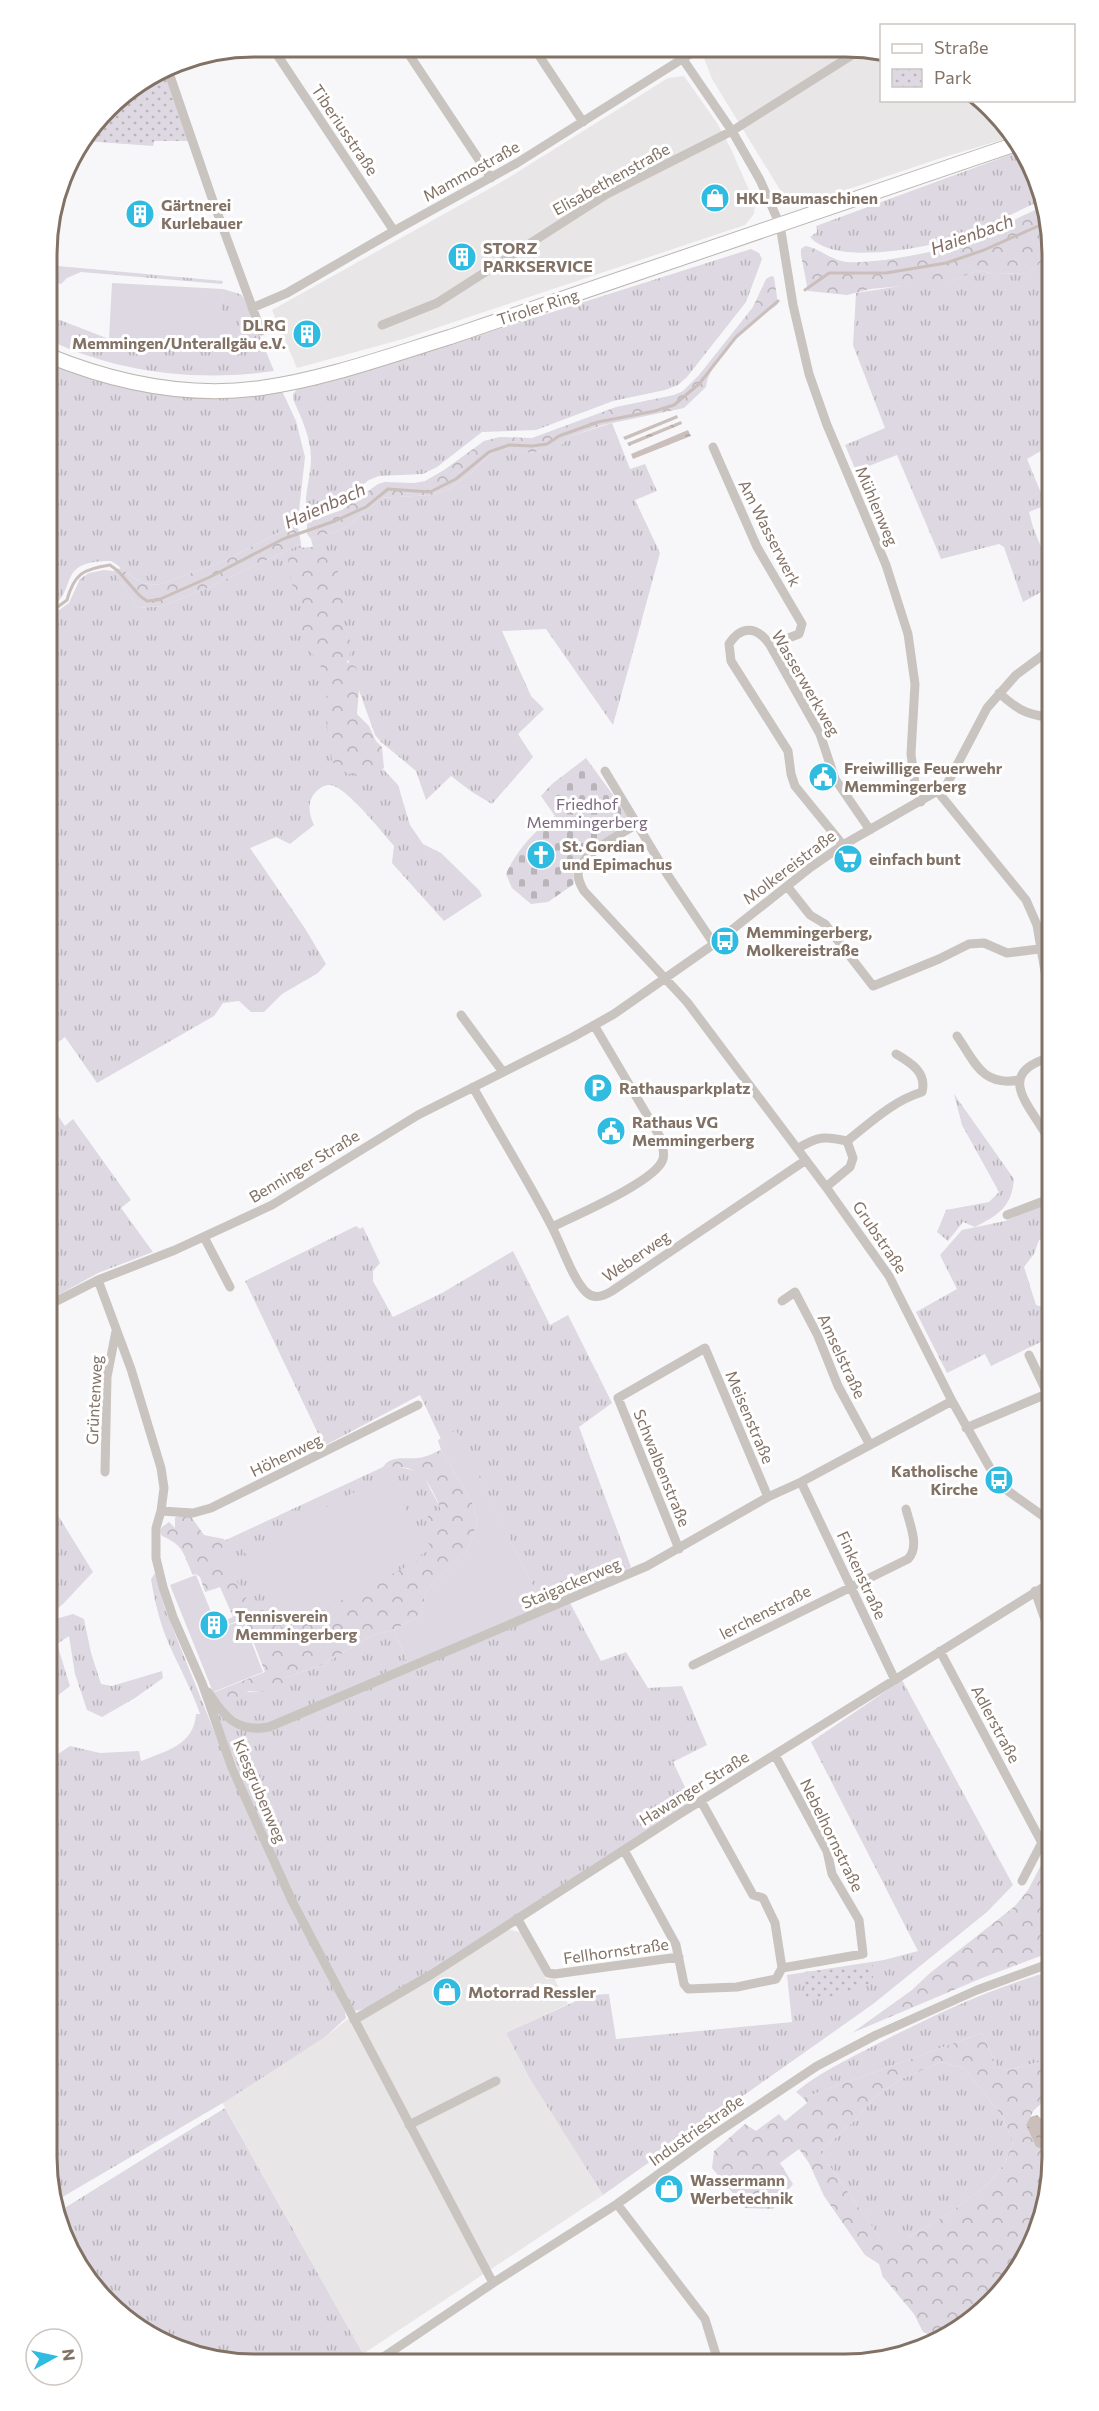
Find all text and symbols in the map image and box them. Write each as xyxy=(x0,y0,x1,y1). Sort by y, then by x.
legend xyxy=(880,24,1075,102)
text: Straße xyxy=(934,36,989,58)
text: Park xyxy=(934,66,972,88)
street label: Tiberiusstraße xyxy=(308,81,383,179)
street label: Mammostraße xyxy=(419,136,522,205)
street label: Elisabethenstraße xyxy=(549,139,673,219)
shop icon: HKL Baumaschinen xyxy=(699,182,731,214)
place label: HKL Baumaschinen xyxy=(736,188,878,207)
place label: Gärtnerei Kurlebauer xyxy=(161,195,243,232)
building icon: Gärtnerei Kurlebauer xyxy=(124,198,156,230)
water label: Haienbach xyxy=(927,209,1016,259)
place label: STORZ PARKSERVICE xyxy=(483,238,593,275)
building icon: STORZ PARKSERVICE xyxy=(446,241,478,273)
street label: Tiroler Ring xyxy=(495,284,581,329)
place label: DLRG Memmingen/Unterallgäu e.V. xyxy=(72,315,286,352)
building icon: DLRG Memmingen/Unterallgäu e.V. xyxy=(291,318,323,350)
street label: Mühlenweg xyxy=(852,463,903,549)
street label: Am Wasserwerk xyxy=(735,476,806,590)
water label: Haienbach xyxy=(281,477,369,533)
street label: Wasserwerkweg xyxy=(768,627,845,739)
place label: Freiwillige Feuerwehr Memmingerberg xyxy=(844,758,1003,795)
public building icon: Freiwillige Feuerwehr Memmingerberg xyxy=(807,761,839,793)
park label: Friedhof Memmingerberg xyxy=(526,794,648,831)
street label: Molkereistraße xyxy=(739,826,839,908)
place label: St. Gordian und Epimachus xyxy=(562,836,672,873)
church icon: St. Gordian und Epimachus xyxy=(525,839,557,871)
supermarket icon: einfach bunt xyxy=(832,843,864,875)
place label: einfach bunt xyxy=(869,849,961,868)
place label: Memmingerberg, Molkereistraße xyxy=(746,922,872,959)
bus stop icon: Memmingerberg, Molkereistraße xyxy=(709,925,741,957)
parking icon: Rathausparkplatz xyxy=(582,1072,614,1104)
place label: Rathausparkplatz xyxy=(619,1078,750,1097)
place label: Rathaus VG Memmingerberg xyxy=(632,1112,755,1149)
public building icon: Rathaus VG Memmingerberg xyxy=(595,1115,627,1147)
street label: Benninger Straße xyxy=(245,1125,362,1206)
street label: Grubstraße xyxy=(849,1197,911,1276)
street label: Weberweg xyxy=(598,1226,673,1285)
street label: Amselstraße xyxy=(815,1310,870,1401)
street label: Grüntenweg xyxy=(82,1354,105,1445)
street label: Meisenstraße xyxy=(722,1367,779,1466)
street label: Schwalbenstraße xyxy=(630,1406,695,1529)
street label: Höhenweg xyxy=(247,1429,325,1480)
place label: Katholische Kirche xyxy=(891,1461,978,1498)
bus stop icon: Katholische Kirche xyxy=(983,1464,1015,1496)
street label: Finkenstraße xyxy=(834,1528,891,1622)
street label: Staigackerweg xyxy=(518,1553,624,1612)
street label: lerchenstraße xyxy=(716,1580,814,1643)
place label: Tennisverein Memmingerberg xyxy=(235,1606,358,1643)
building icon: Tennisverein Memmingerberg xyxy=(198,1609,230,1641)
street label: Adlerstraße xyxy=(968,1682,1025,1766)
street label: Kiesgrubenweg xyxy=(230,1736,291,1846)
street label: Hawanger Straße xyxy=(636,1746,752,1829)
street label: Nebelhornstraße xyxy=(797,1775,868,1894)
street label: Fellhornstraße xyxy=(562,1934,670,1967)
shop icon: Motorrad Ressler xyxy=(431,1976,463,2008)
place label: Motorrad Ressler xyxy=(468,1982,597,2001)
street label: Industriestraße xyxy=(645,2090,747,2169)
place label: Wassermann Werbetechnik xyxy=(690,2170,794,2207)
shop icon: Wassermann Werbetechnik xyxy=(653,2173,685,2205)
north arrow xyxy=(24,2327,84,2387)
text: N xyxy=(59,2348,80,2362)

